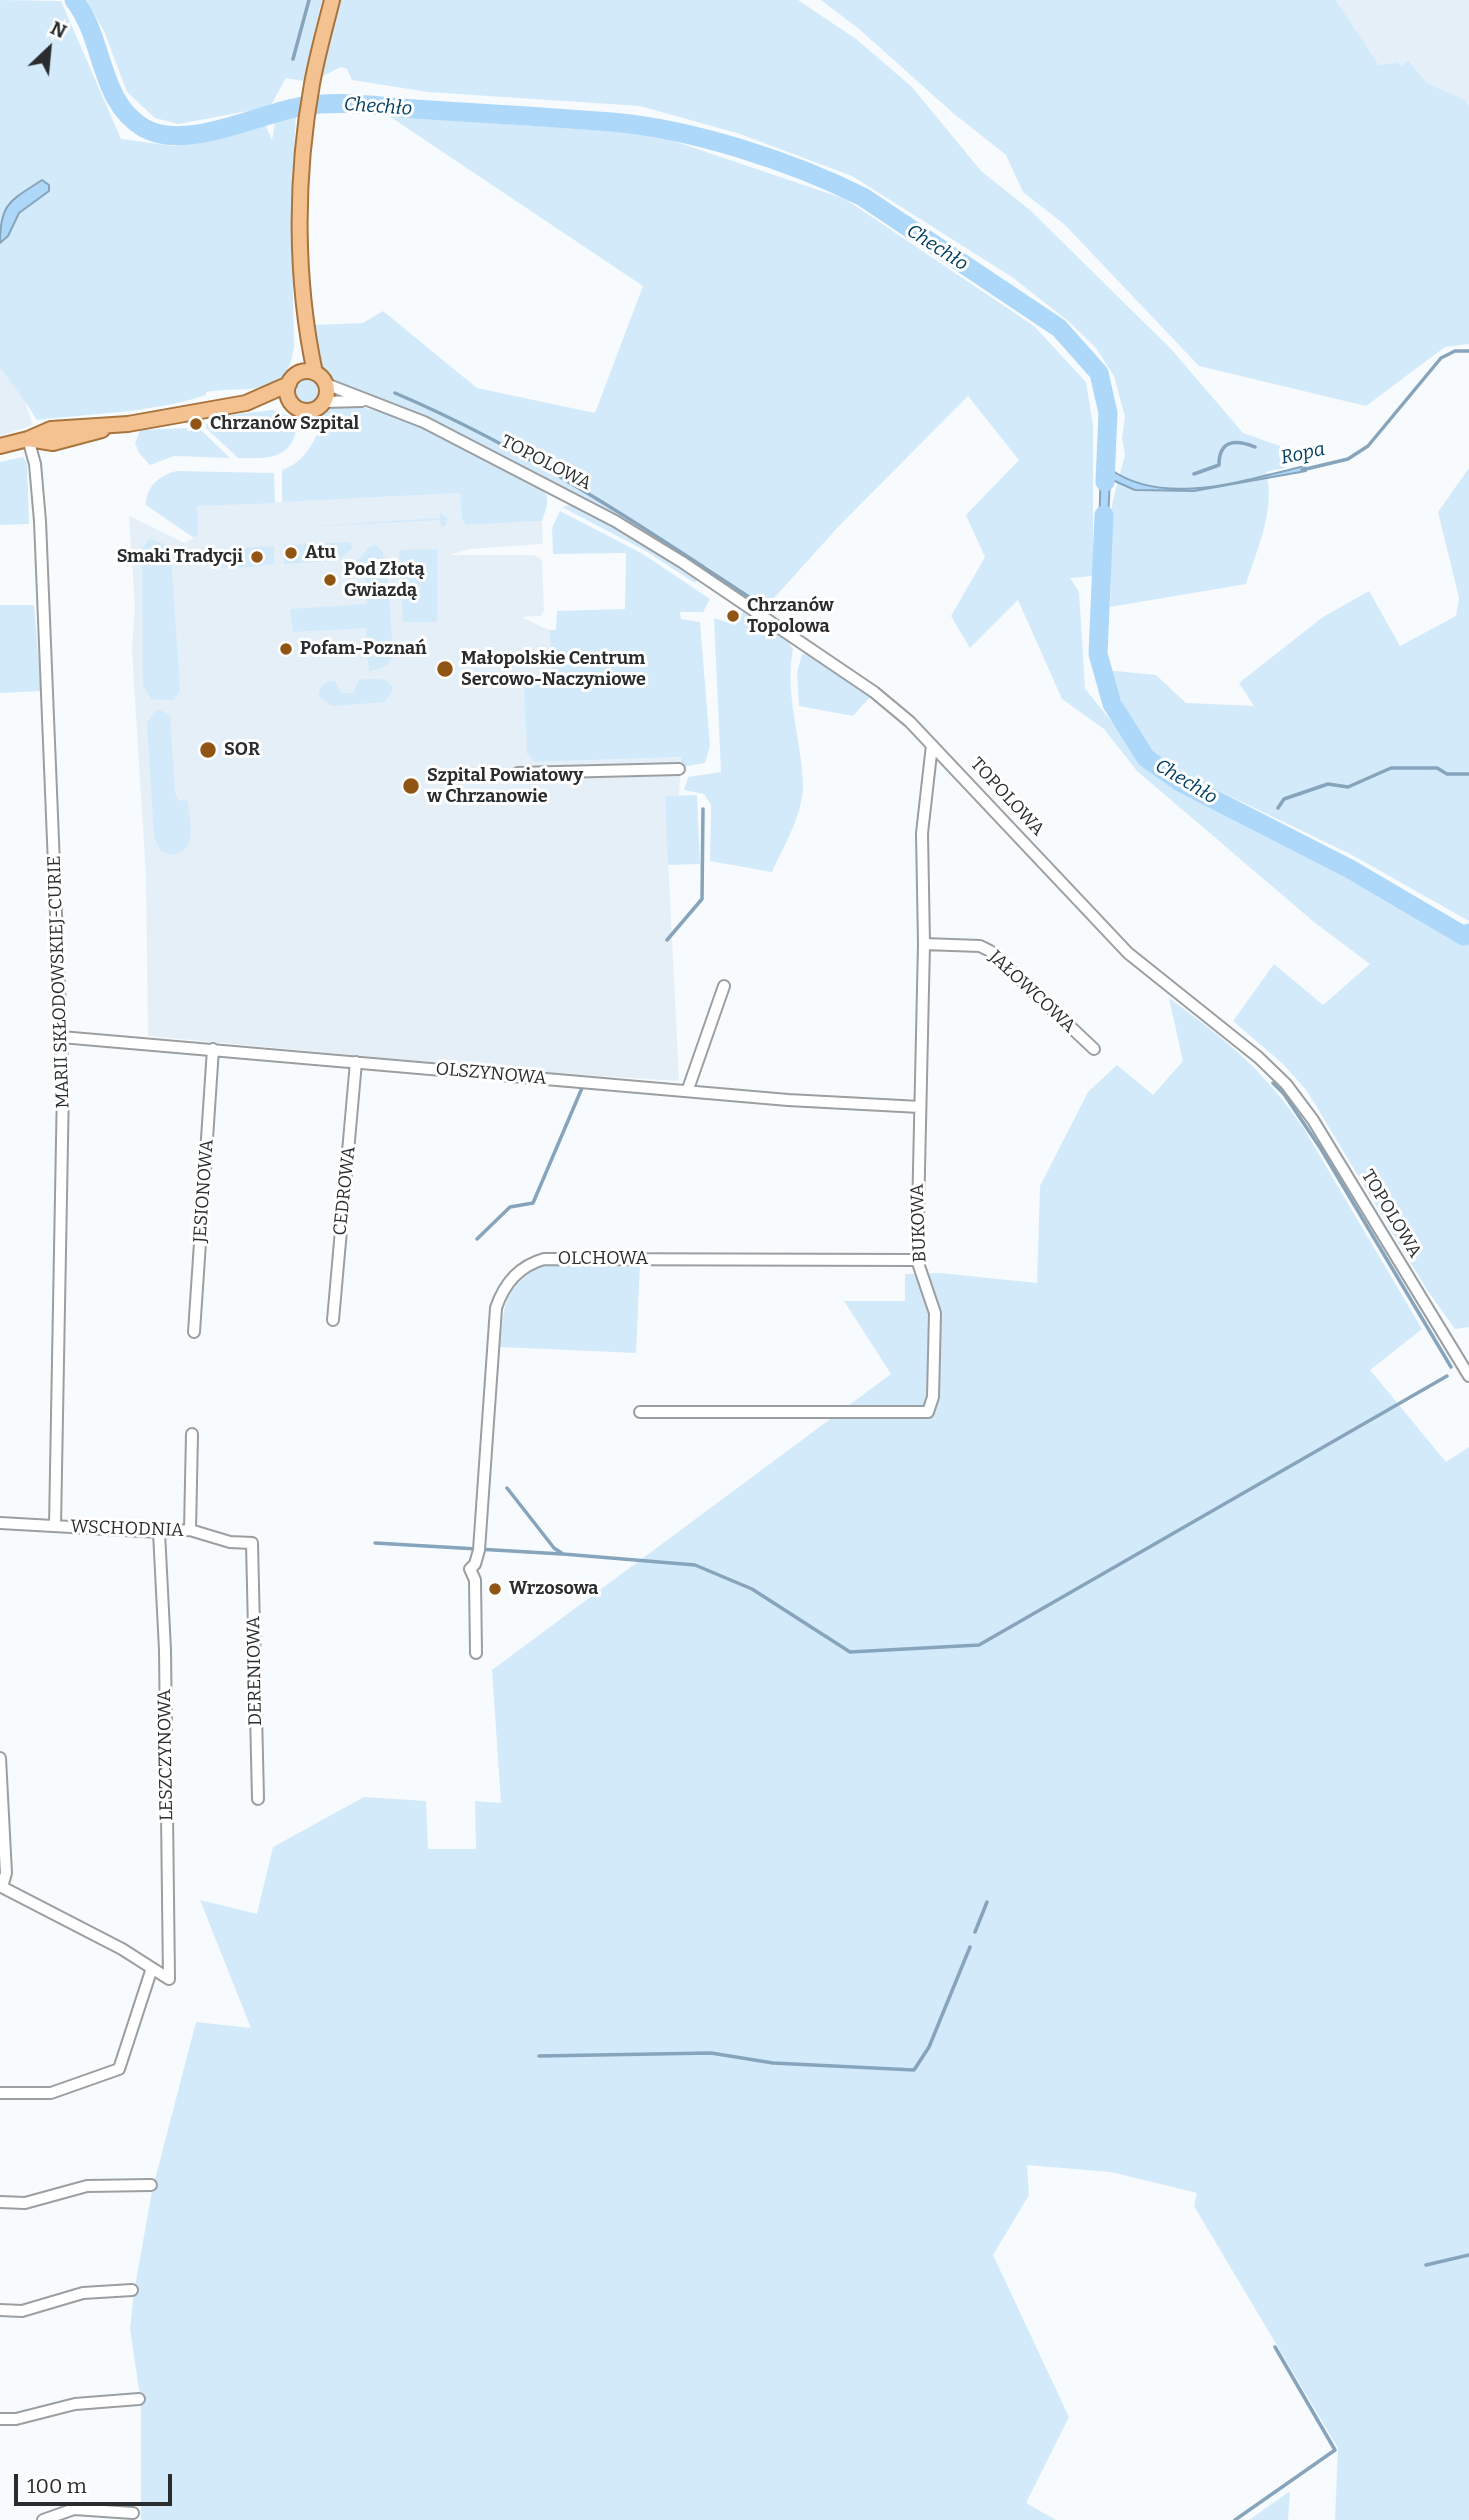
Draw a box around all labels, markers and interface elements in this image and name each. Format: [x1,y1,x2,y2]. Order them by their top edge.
north arrow [14,14,84,84]
text: N [47,16,70,43]
water label: Chechło [343,93,413,121]
water label: Chechło [902,220,972,276]
place label: Chrzanów Szpital [210,413,359,435]
marker: Chrzanów Szpital [188,416,204,432]
street label: TOPOLOWA [497,431,595,495]
water label: Ropa [1279,438,1327,470]
place label: Atu [305,542,336,564]
marker: Atu [283,545,299,561]
place label: Smaki Tradycji [117,546,243,568]
marker: Smaki Tradycji [249,549,265,565]
place label: Pod Złotą Gwiazdą [344,559,425,602]
marker: Pod Złotą Gwiazdą [322,572,338,588]
place label: Chrzanów Topolowa [747,595,834,638]
marker: Chrzanów Topolowa [725,608,741,624]
place label: Pofam-Poznań [300,638,427,660]
marker: Pofam-Poznań [278,641,294,657]
place label: Małopolskie Centrum Sercowo-Naczyniowe [461,648,646,690]
marker: Małopolskie Centrum Sercowo-Naczyniowe [435,659,455,679]
place label: SOR [224,739,260,761]
marker: SOR [198,740,218,760]
street label: TOPOLOWA [965,754,1049,840]
water label: Chechło [1151,755,1221,809]
place label: Szpital Powiatowy w Chrzanowie [427,765,583,808]
marker: Szpital Powiatowy w Chrzanowie [401,776,421,796]
street label: MARII SKŁODOWSKIEJ-CURIE [44,855,74,1109]
street label: JAŁOWCOWA [984,947,1080,1037]
street label: OLSZYNOWA [435,1058,547,1090]
street label: JESIONOWA [190,1139,218,1243]
street label: CEDROWA [330,1145,360,1237]
street label: TOPOLOWA [1356,1166,1426,1262]
street label: BUKOWA [907,1183,931,1263]
street label: OLCHOWA [558,1248,648,1270]
street label: WSCHODNIA [70,1516,184,1542]
place label: Wrzosowa [509,1578,598,1600]
marker: Wrzosowa [487,1581,503,1597]
street label: DERENIOWA [243,1616,267,1726]
street label: LESZCZYNOWA [154,1689,178,1821]
scale bar [18,2460,175,2504]
text: 100 m [27,2473,87,2499]

